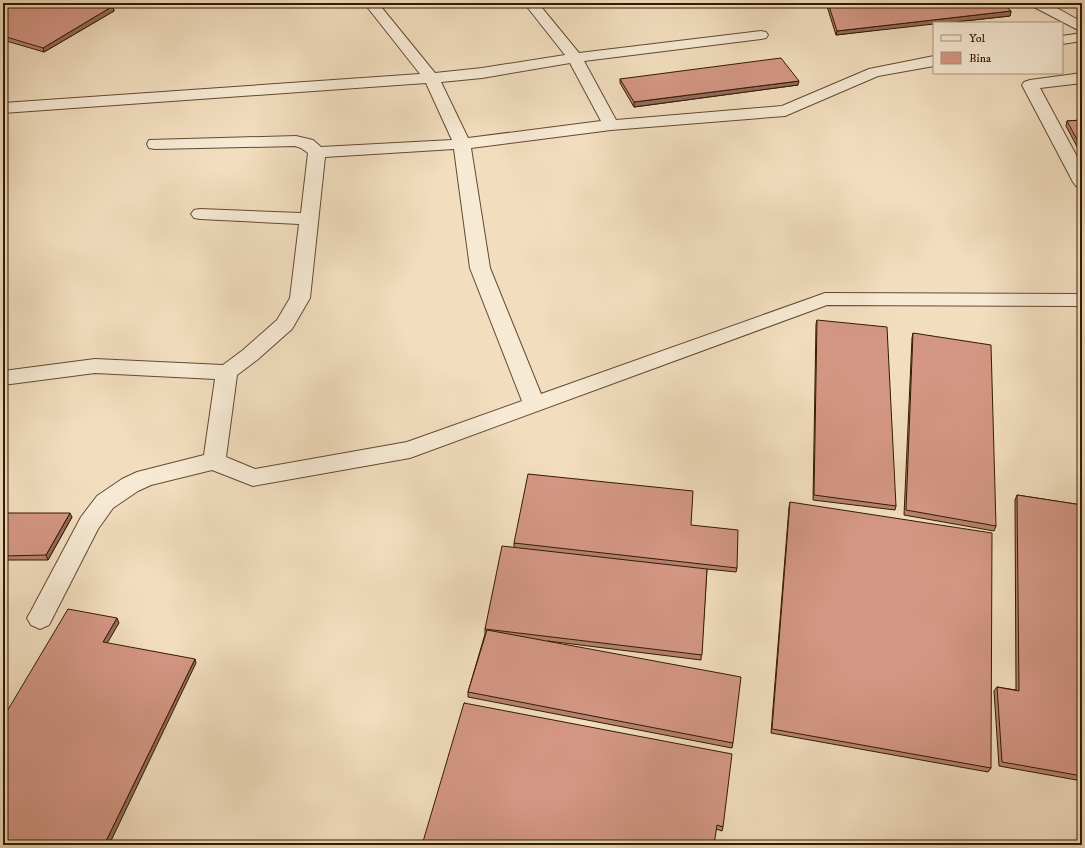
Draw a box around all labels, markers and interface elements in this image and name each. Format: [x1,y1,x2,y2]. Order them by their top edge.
legend [933,22,1063,74]
text: Yol [969,31,986,46]
text: Bina [969,51,992,66]

